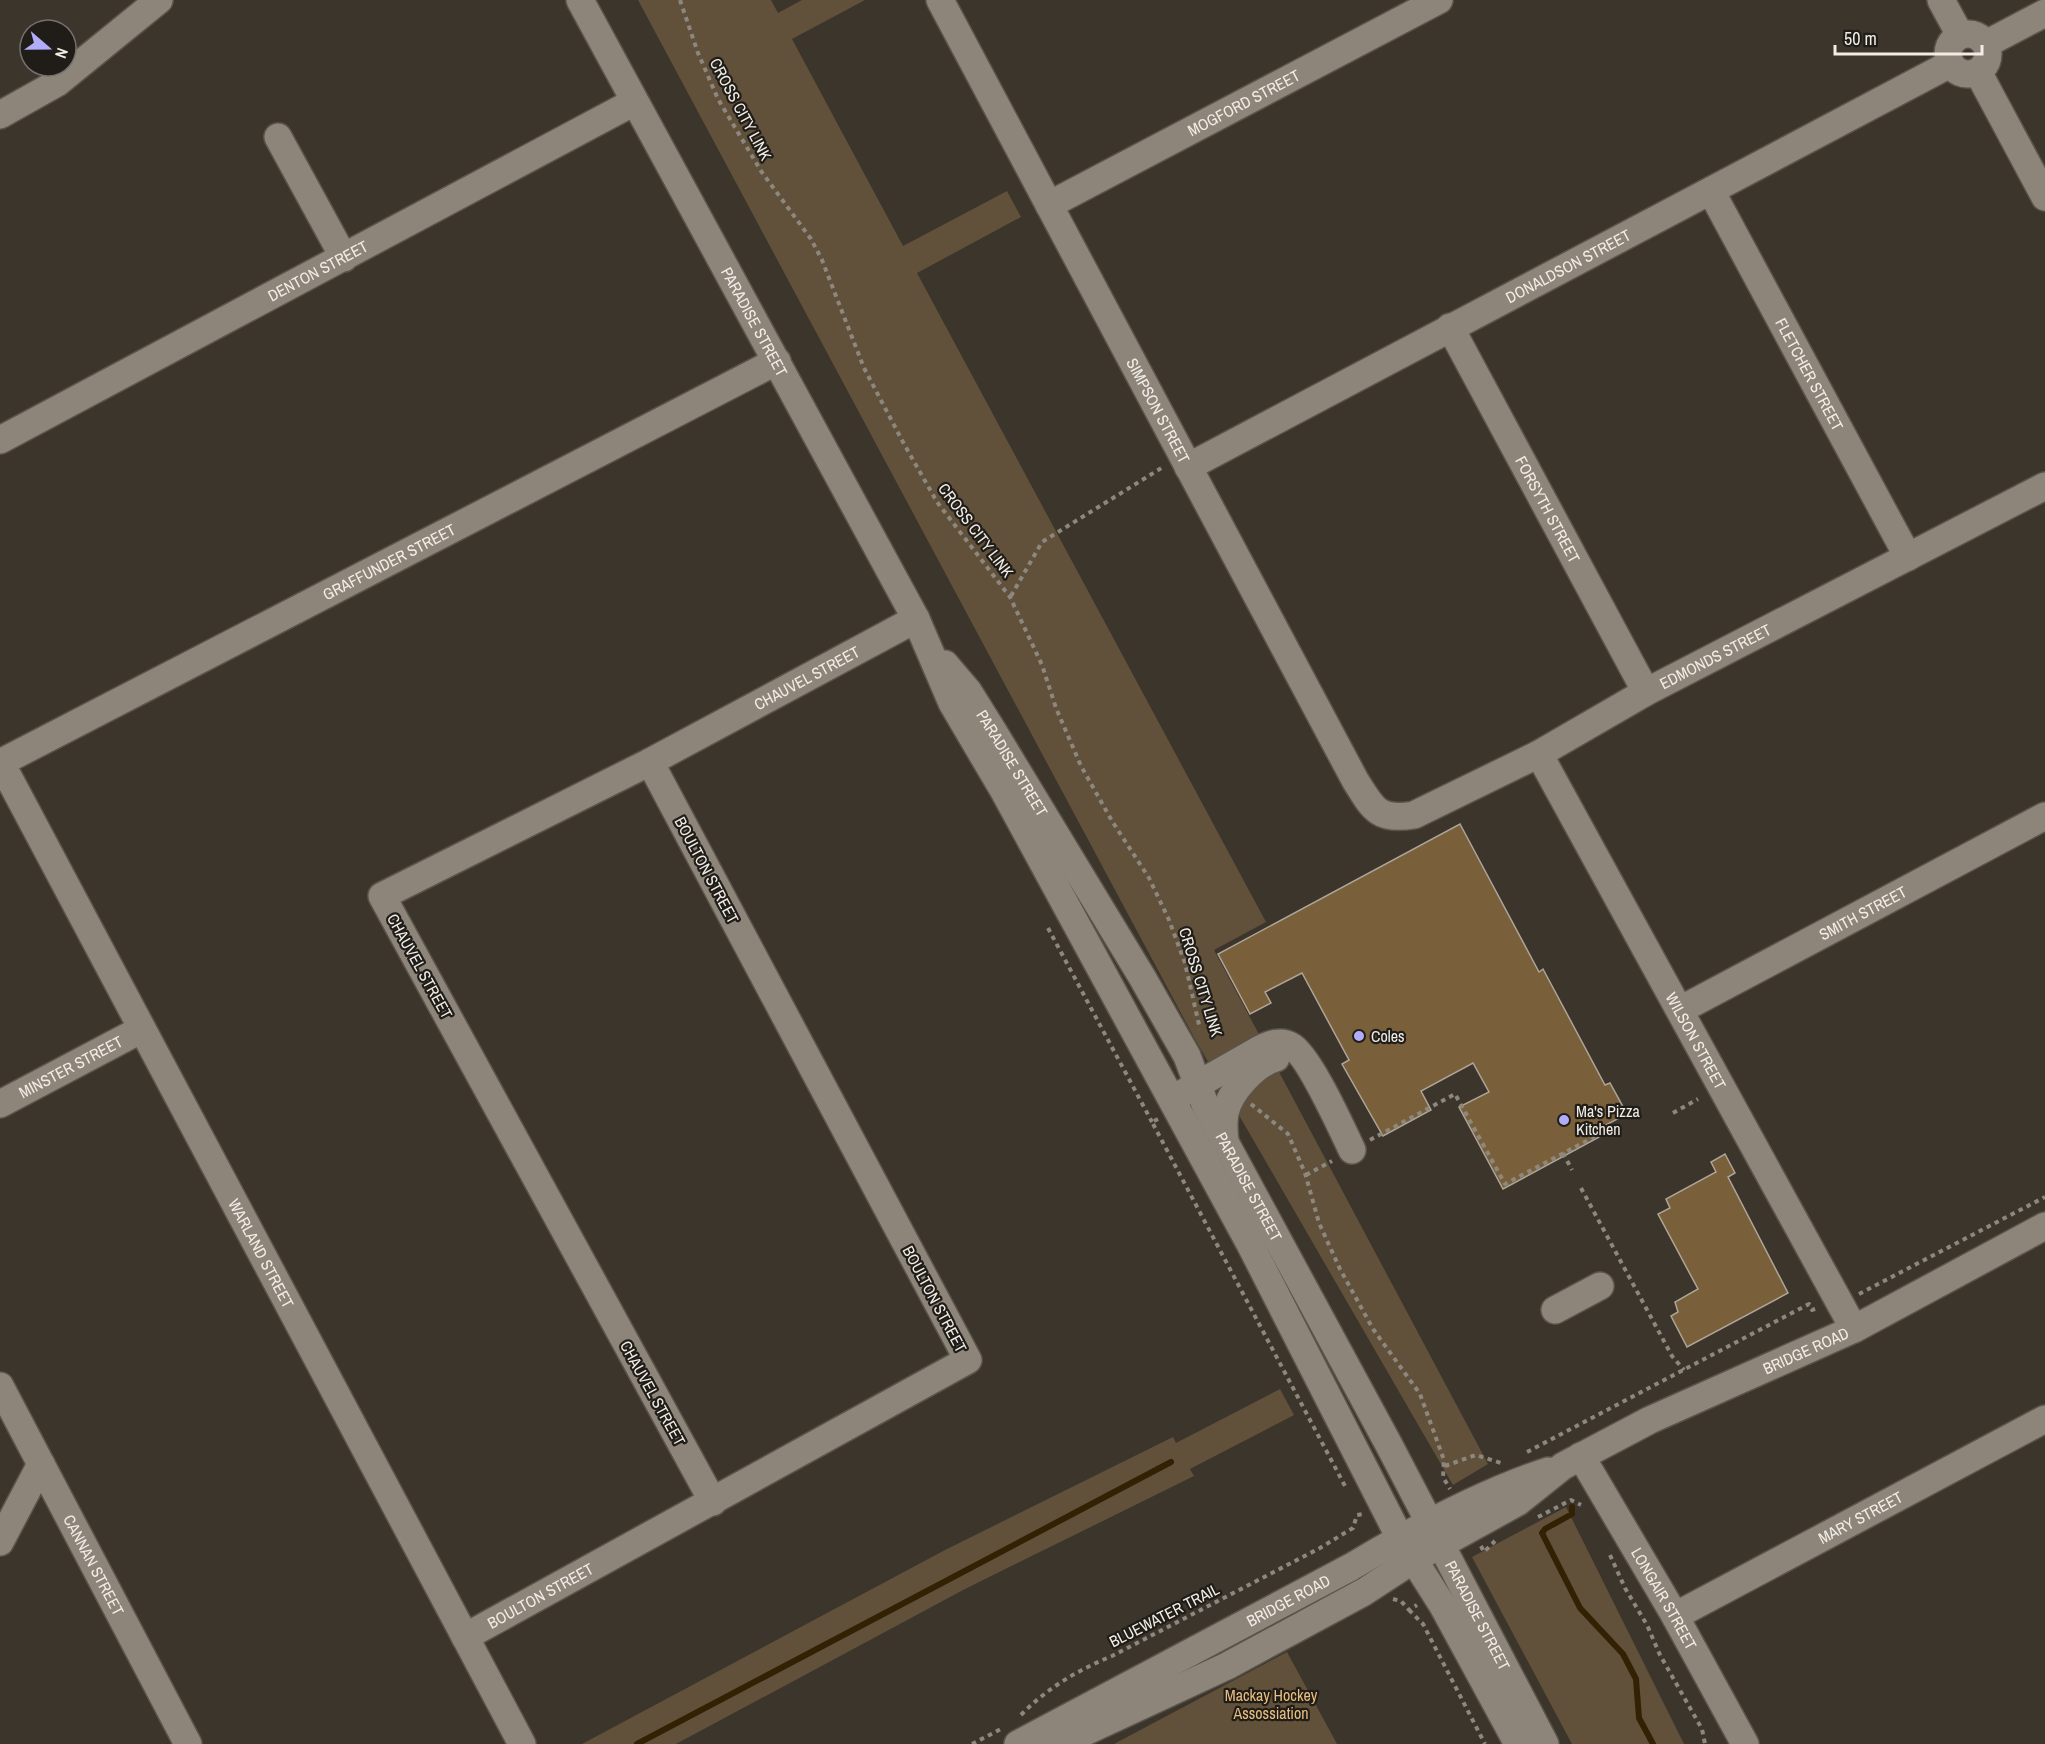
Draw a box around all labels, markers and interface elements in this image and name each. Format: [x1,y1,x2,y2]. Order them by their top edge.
north arrow [18,18,78,78]
scale bar [1835,18,1982,56]
text: 50 m [1844,26,1877,51]
text: N [50,45,74,61]
street label: CROSS CITY LINK [705,54,777,164]
street label: MOGFORD STREET [1184,64,1304,141]
street label: DONALDSON STREET [1502,224,1635,308]
street label: DENTON STREET [264,235,372,306]
street label: PARADISE STREET [716,263,793,380]
street label: FLETCHER STREET [1770,314,1849,434]
street label: SIMPSON STREET [1121,354,1195,467]
street label: FORSYTH STREET [1510,452,1586,567]
street label: CROSS CITY LINK [933,478,1019,582]
street label: GRAFFUNDER STREET [319,518,459,605]
street label: EDMONDS STREET [1656,618,1775,694]
street label: CHAUVEL STREET [750,640,863,715]
street label: PARADISE STREET [971,706,1053,820]
street label: BOULTON STREET [670,813,744,927]
street label: SMITH STREET [1815,881,1910,945]
street label: CHAUVEL STREET [382,910,458,1022]
street label: CROSS CITY LINK [1174,925,1228,1039]
street label: WILSON STREET [1661,988,1732,1093]
place label: Coles [1371,1025,1405,1047]
marker: Coles [1352,1029,1366,1043]
street label: MINSTER STREET [15,1030,127,1103]
place label: Ma's Pizza Kitchen [1576,1100,1640,1140]
marker: Ma's Pizza Kitchen [1557,1113,1571,1127]
street label: PARADISE STREET [1211,1128,1288,1245]
street label: WARLAND STREET [223,1195,299,1312]
street label: BOULTON STREET [898,1242,972,1356]
street label: BRIDGE ROAD [1759,1322,1852,1379]
street label: CHAUVEL STREET [615,1337,691,1449]
street label: MARY STREET [1814,1486,1907,1549]
street label: CANNAN STREET [58,1511,129,1619]
street label: LONGAIR STREET [1626,1543,1702,1654]
street label: BOULTON STREET [483,1557,597,1634]
street label: PARADISE STREET [1440,1557,1516,1674]
street label: BRIDGE ROAD [1242,1569,1334,1632]
street label: BLUEWATER TRAIL [1105,1577,1223,1652]
park label: Mackay Hockey Assossiation [1225,1684,1318,1724]

